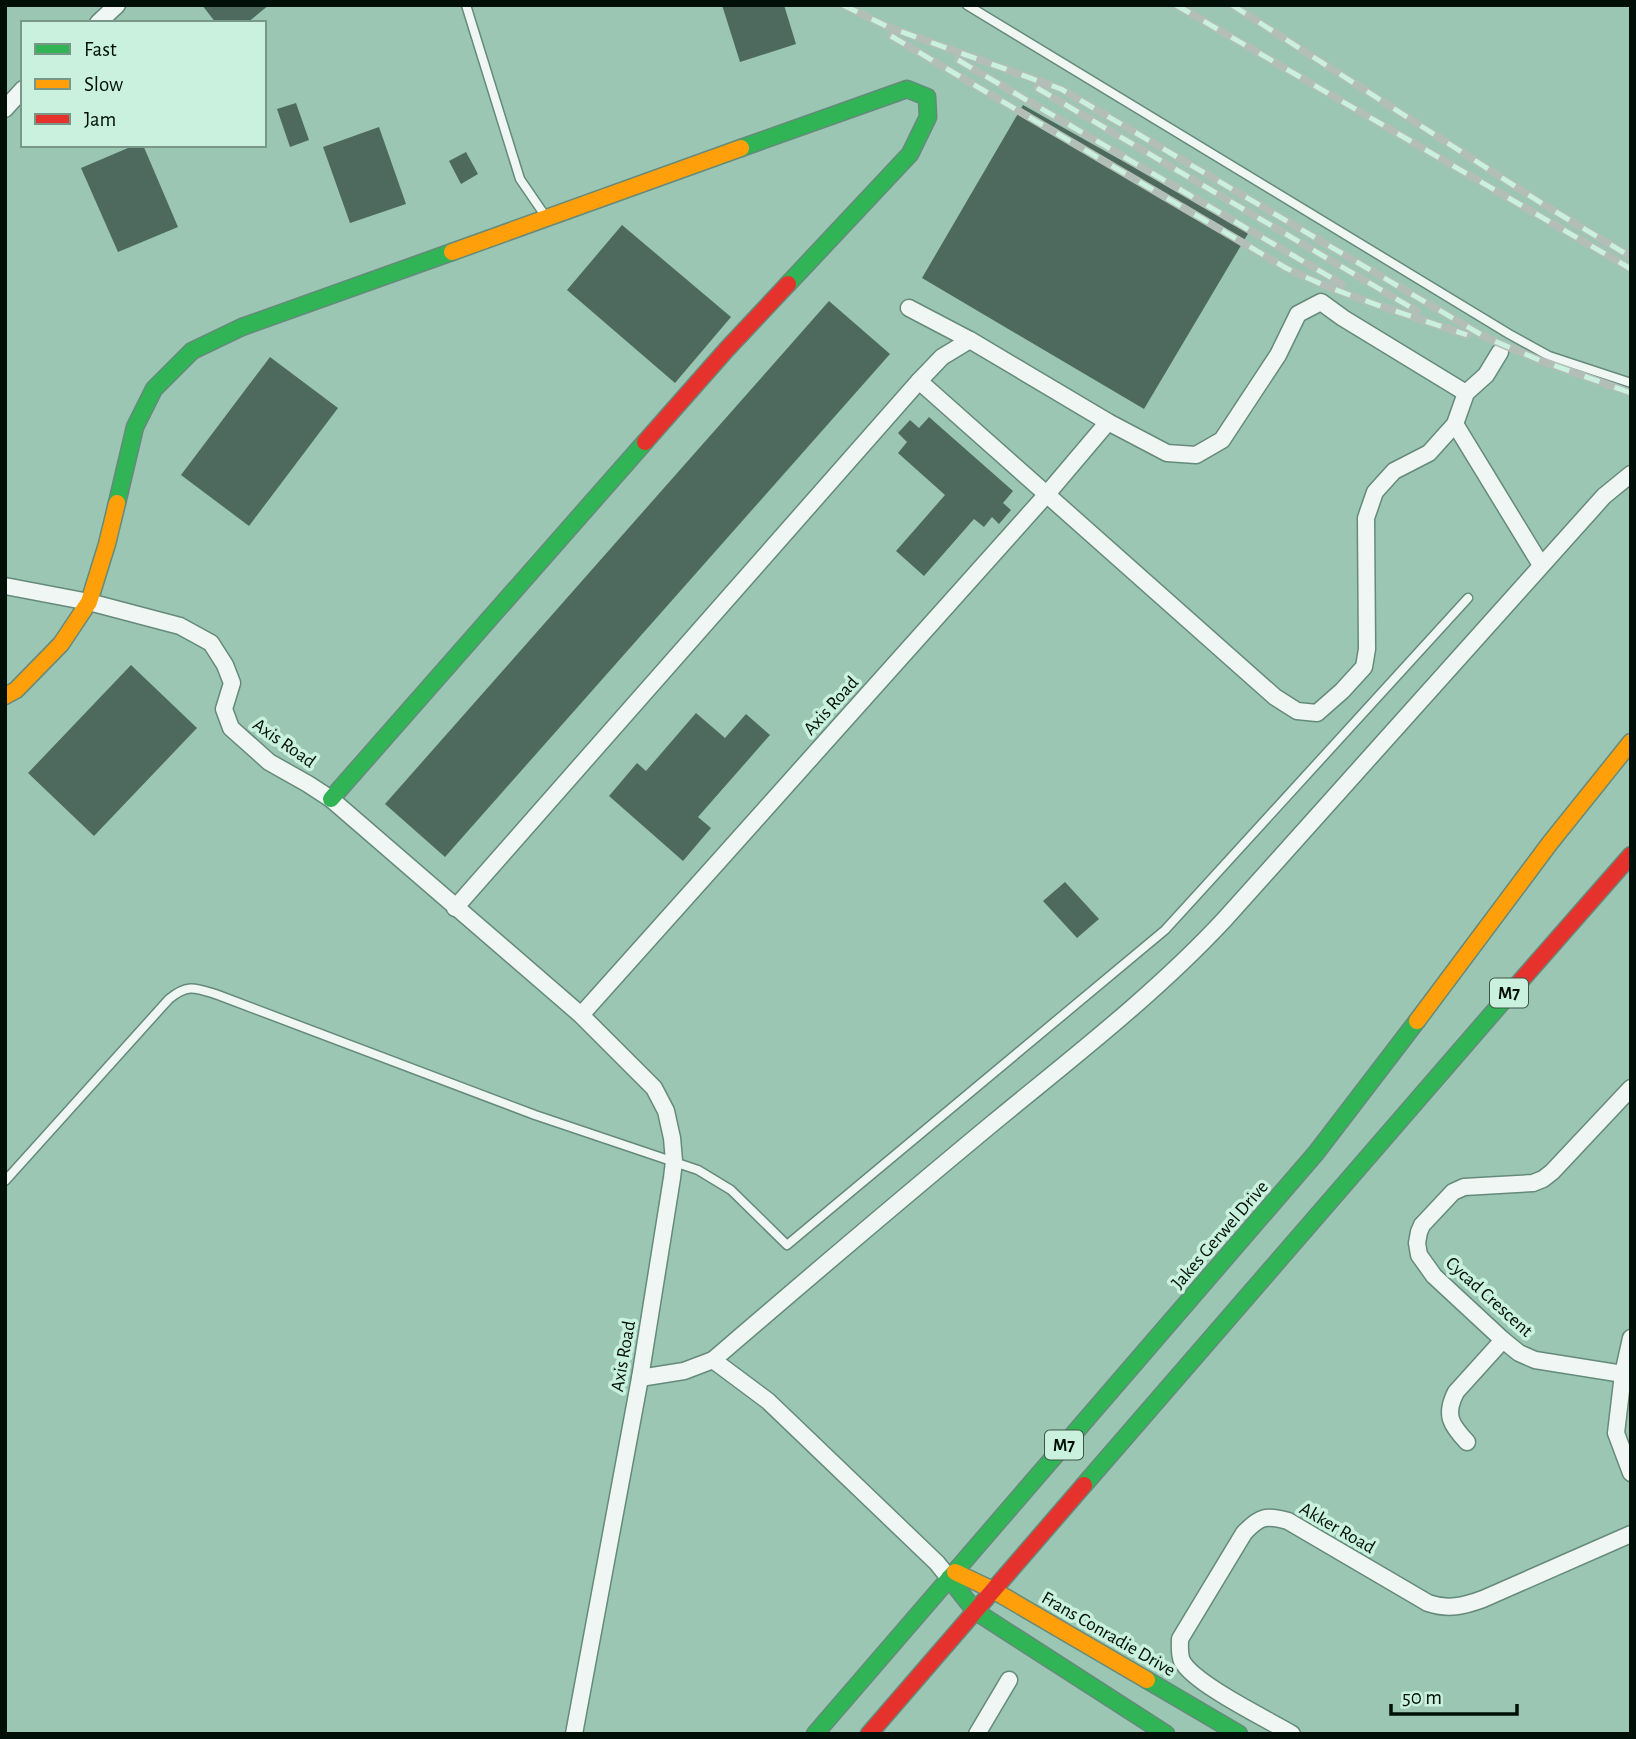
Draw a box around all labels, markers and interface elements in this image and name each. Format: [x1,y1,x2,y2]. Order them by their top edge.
legend [21,21,266,147]
text: Fast [84,39,117,60]
text: Slow [84,74,123,95]
text: Jam [84,109,116,130]
street label: Axis Road [800,673,862,739]
street label: Axis Road [249,715,319,772]
road number: M7 [1490,978,1528,1008]
street label: Jakes Gerwel Drive [1168,1177,1272,1293]
street label: Cycad Crescent [1442,1253,1536,1341]
street label: Axis Road [608,1319,639,1393]
road number: M7 [1045,1430,1083,1460]
street label: Akker Road [1296,1499,1378,1558]
street label: Frans Conradie Drive [1038,1588,1178,1680]
scale bar [1391,1672,1517,1716]
text: 50 m [1402,1687,1442,1708]

